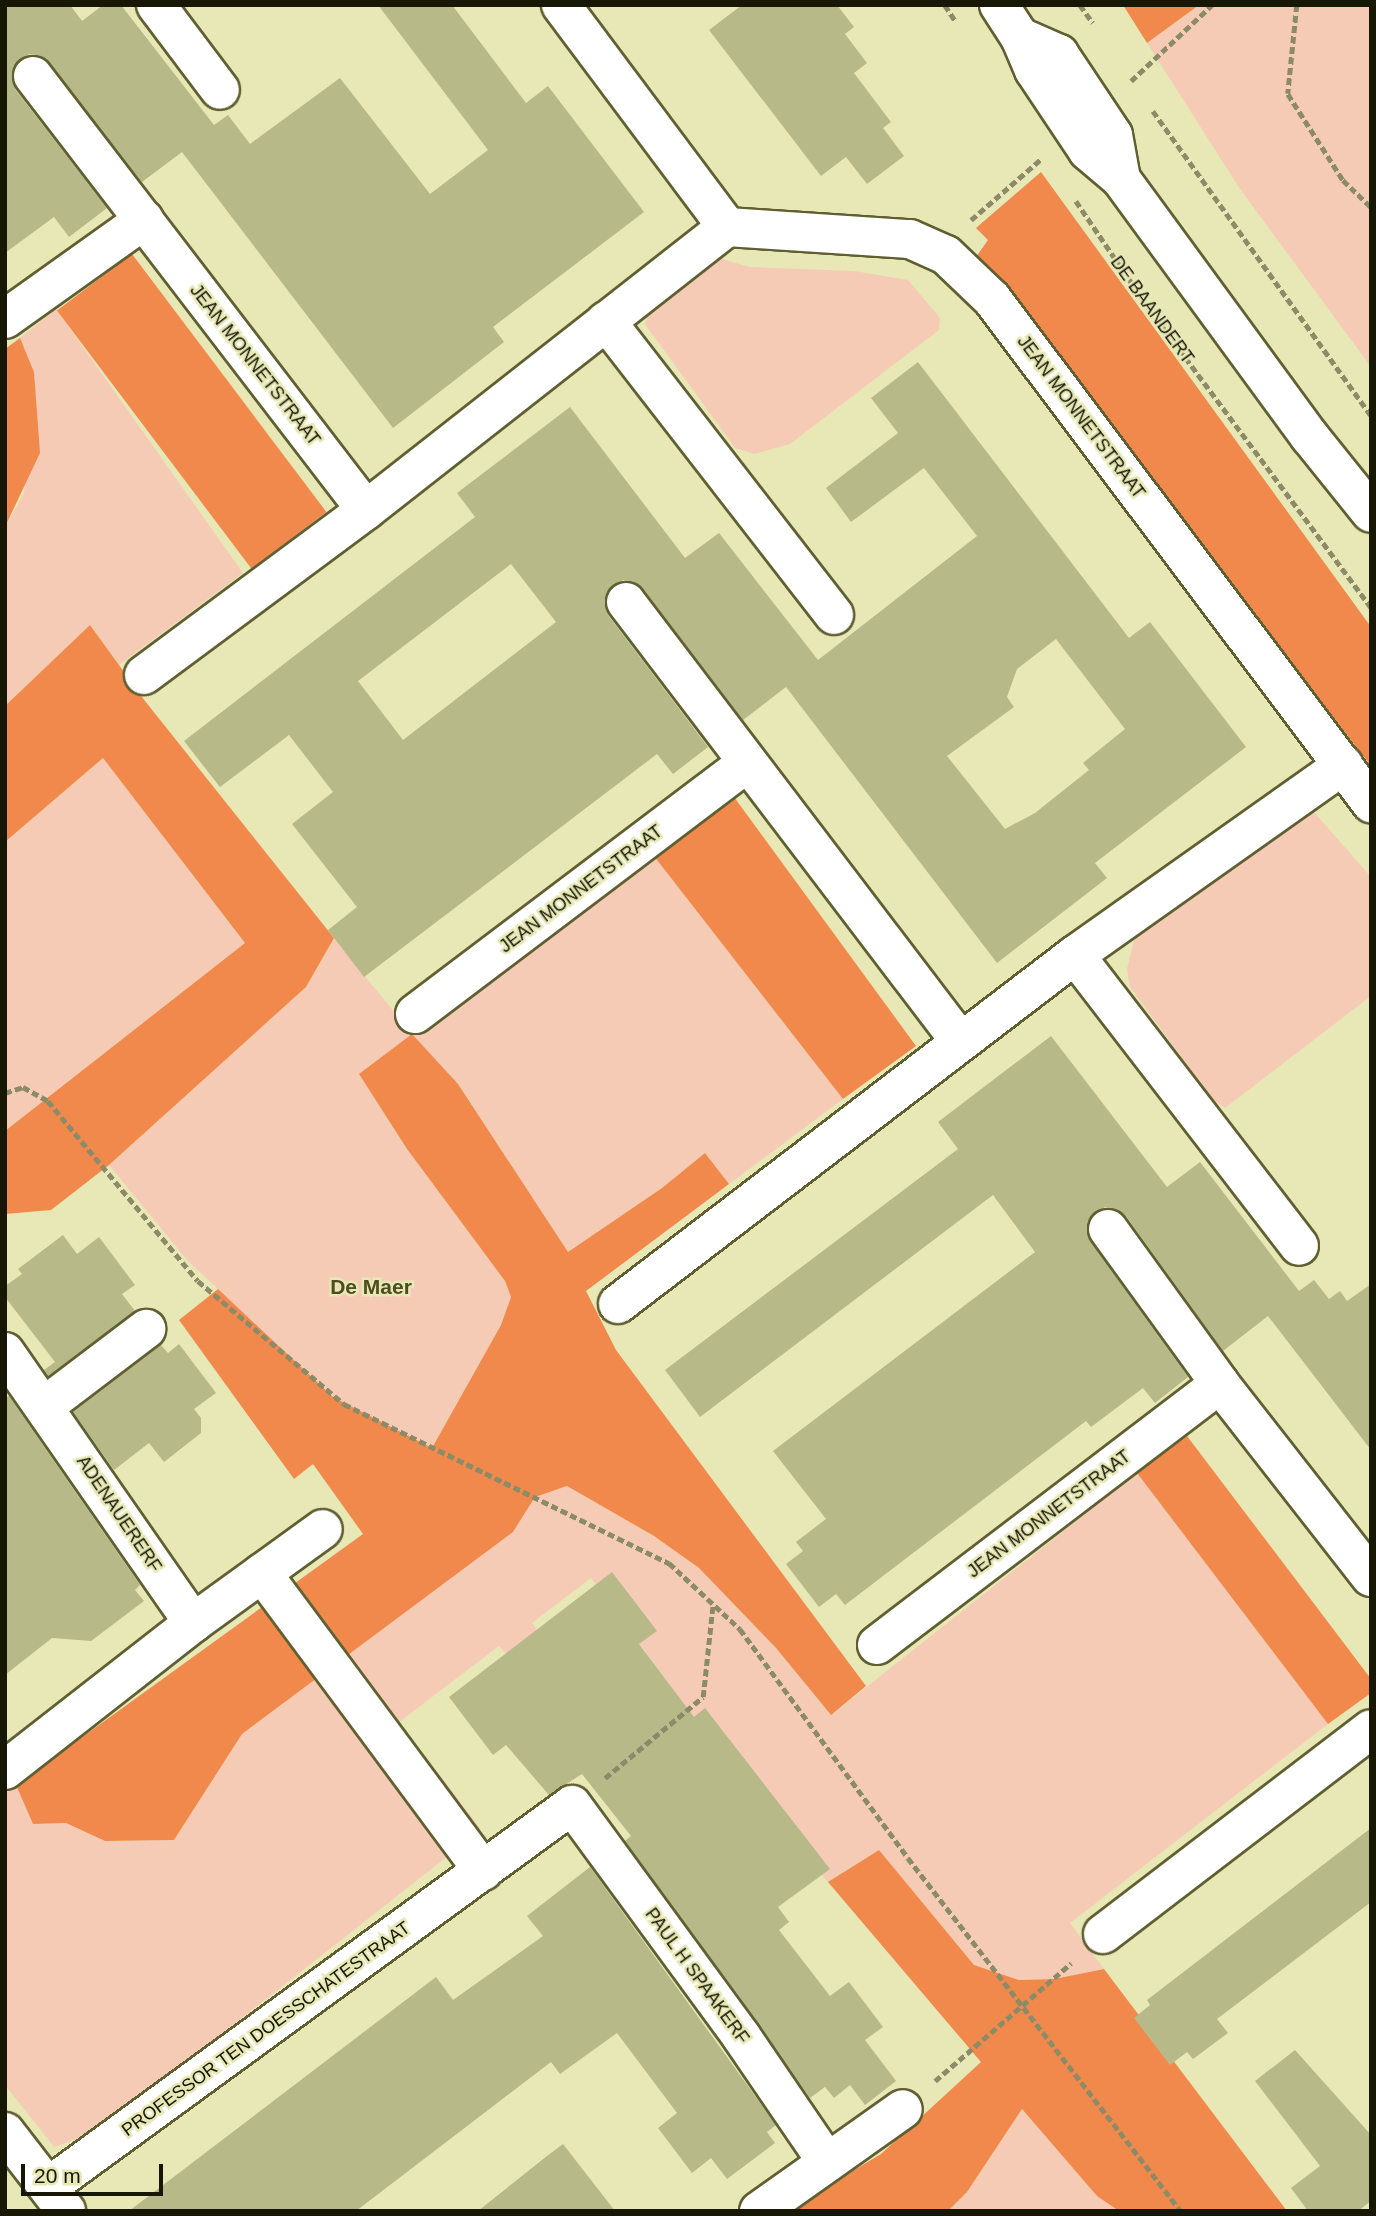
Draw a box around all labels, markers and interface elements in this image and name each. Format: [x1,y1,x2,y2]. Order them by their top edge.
street label: DE BAANDERT [1106,252,1198,368]
street label: JEAN MONNETSTRAAT [185,280,325,450]
street label: JEAN MONNETSTRAAT [1013,331,1149,503]
street label: JEAN MONNETSTRAAT [495,821,667,957]
district label: De Maer [330,1274,412,1300]
street label: JEAN MONNETSTRAAT [963,1446,1135,1582]
street label: ADENAUERERF [72,1452,166,1576]
street label: PAUL H SPAAKERF [640,1904,754,2048]
street label: PROFESSOR TEN DOESSCHATESTRAAT [118,1917,414,2141]
scale bar [24,2150,166,2194]
text: 20 m [34,2164,81,2187]

